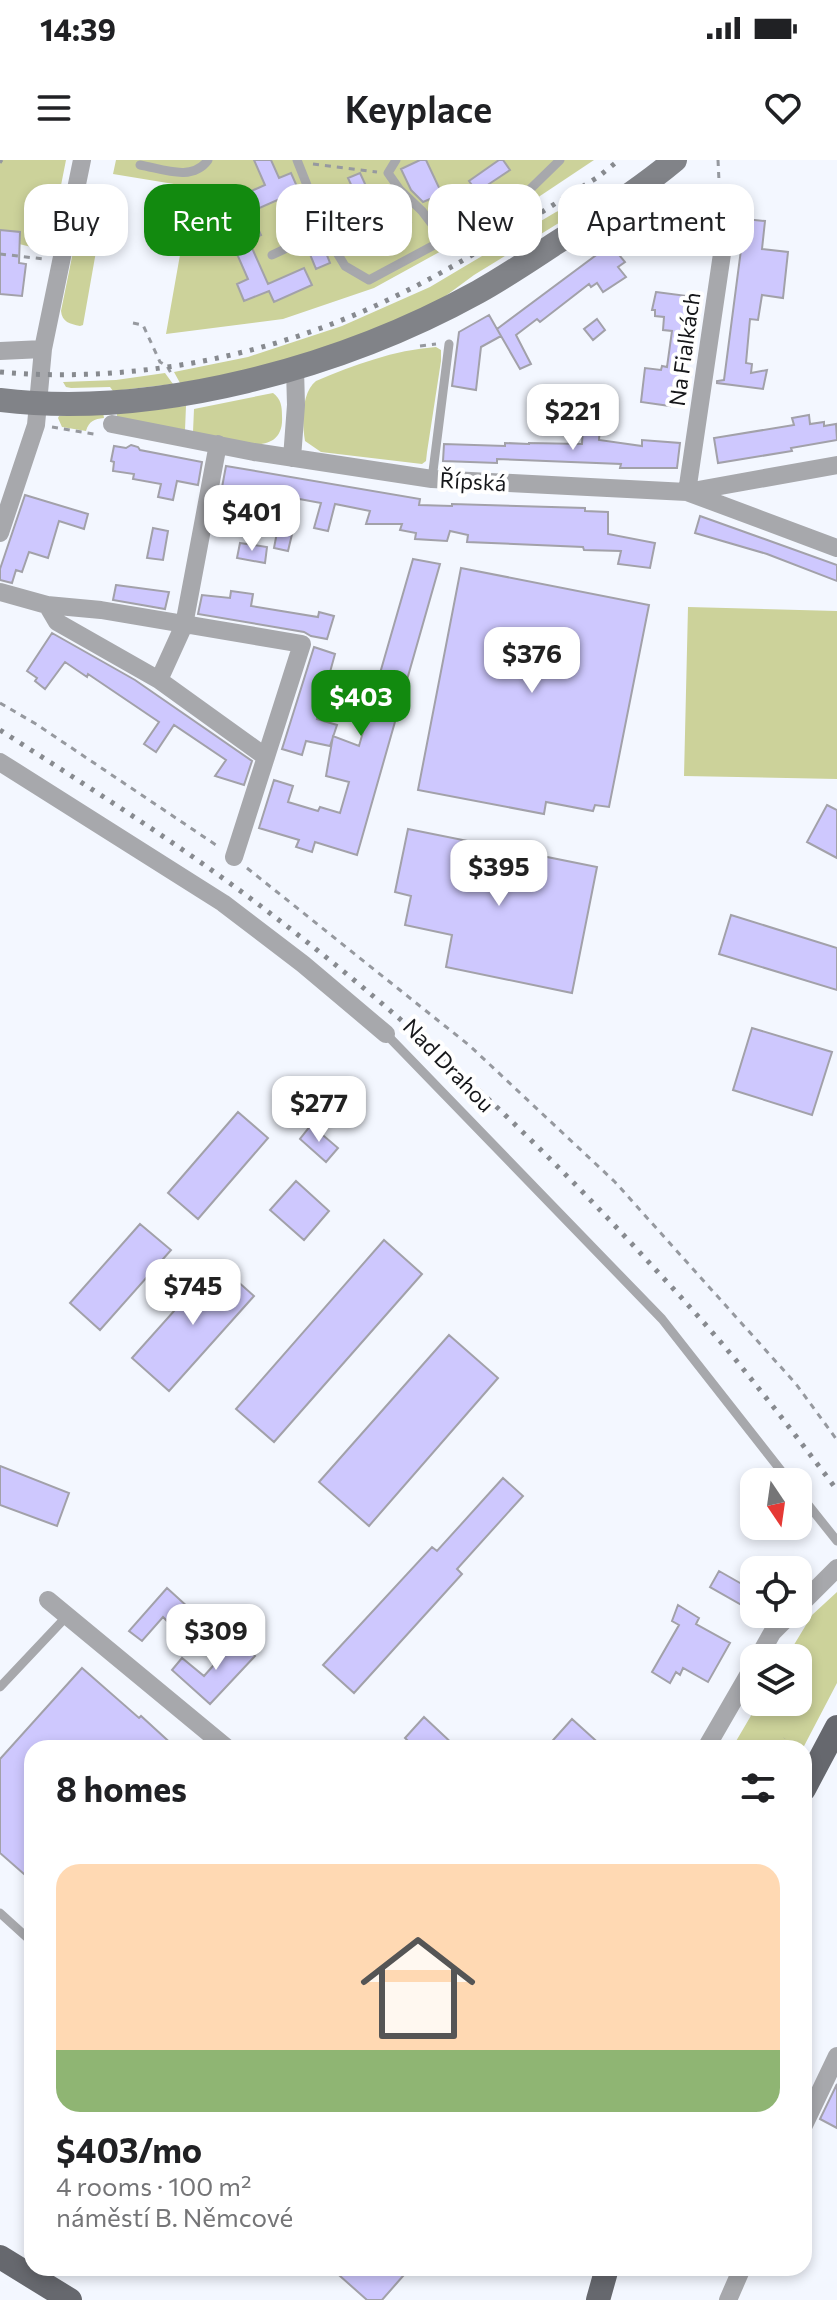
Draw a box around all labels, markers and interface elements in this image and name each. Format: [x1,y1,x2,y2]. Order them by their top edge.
text: 14:39 [40,10,116,47]
icon: menu [32,86,76,130]
text: Keyplace [345,86,492,130]
icon: heart [761,86,805,130]
chip: Buy [24,184,128,256]
chip: Rent [144,184,260,256]
chip: Filters [276,184,412,256]
chip: New [428,184,542,256]
chip: Apartment [558,184,754,256]
street label: Na Fialkách [663,290,705,408]
pin: $221 [526,384,620,452]
text: $221 [545,394,601,425]
street label: Řípská [439,466,507,496]
pin: $401 [205,485,299,553]
text: $401 [222,495,282,526]
pin: $376 [485,627,579,695]
text: $376 [502,637,562,668]
pin: $403 [314,670,408,738]
text: $403 [329,680,393,711]
pin: $395 [452,840,546,908]
text: $395 [468,850,530,881]
street label: Nad Drahou [398,1013,500,1117]
pin: $277 [272,1076,366,1144]
text: $277 [290,1086,348,1117]
pin: $745 [146,1259,240,1327]
text: $745 [164,1269,222,1300]
north arrow [740,1468,812,1540]
map controls [740,1468,812,1716]
button: locate [740,1556,812,1628]
pin: $309 [169,1604,263,1672]
text: $309 [184,1614,248,1645]
button: layers [740,1644,812,1716]
icon: filters [736,1766,780,1810]
text: 8 homes [56,1767,187,1809]
icon: home [346,1916,490,2060]
text: $403/mo [56,2128,202,2170]
text: 4 rooms · 100 m² [56,2170,251,2201]
text: náměstí B. Němcové [56,2201,293,2232]

